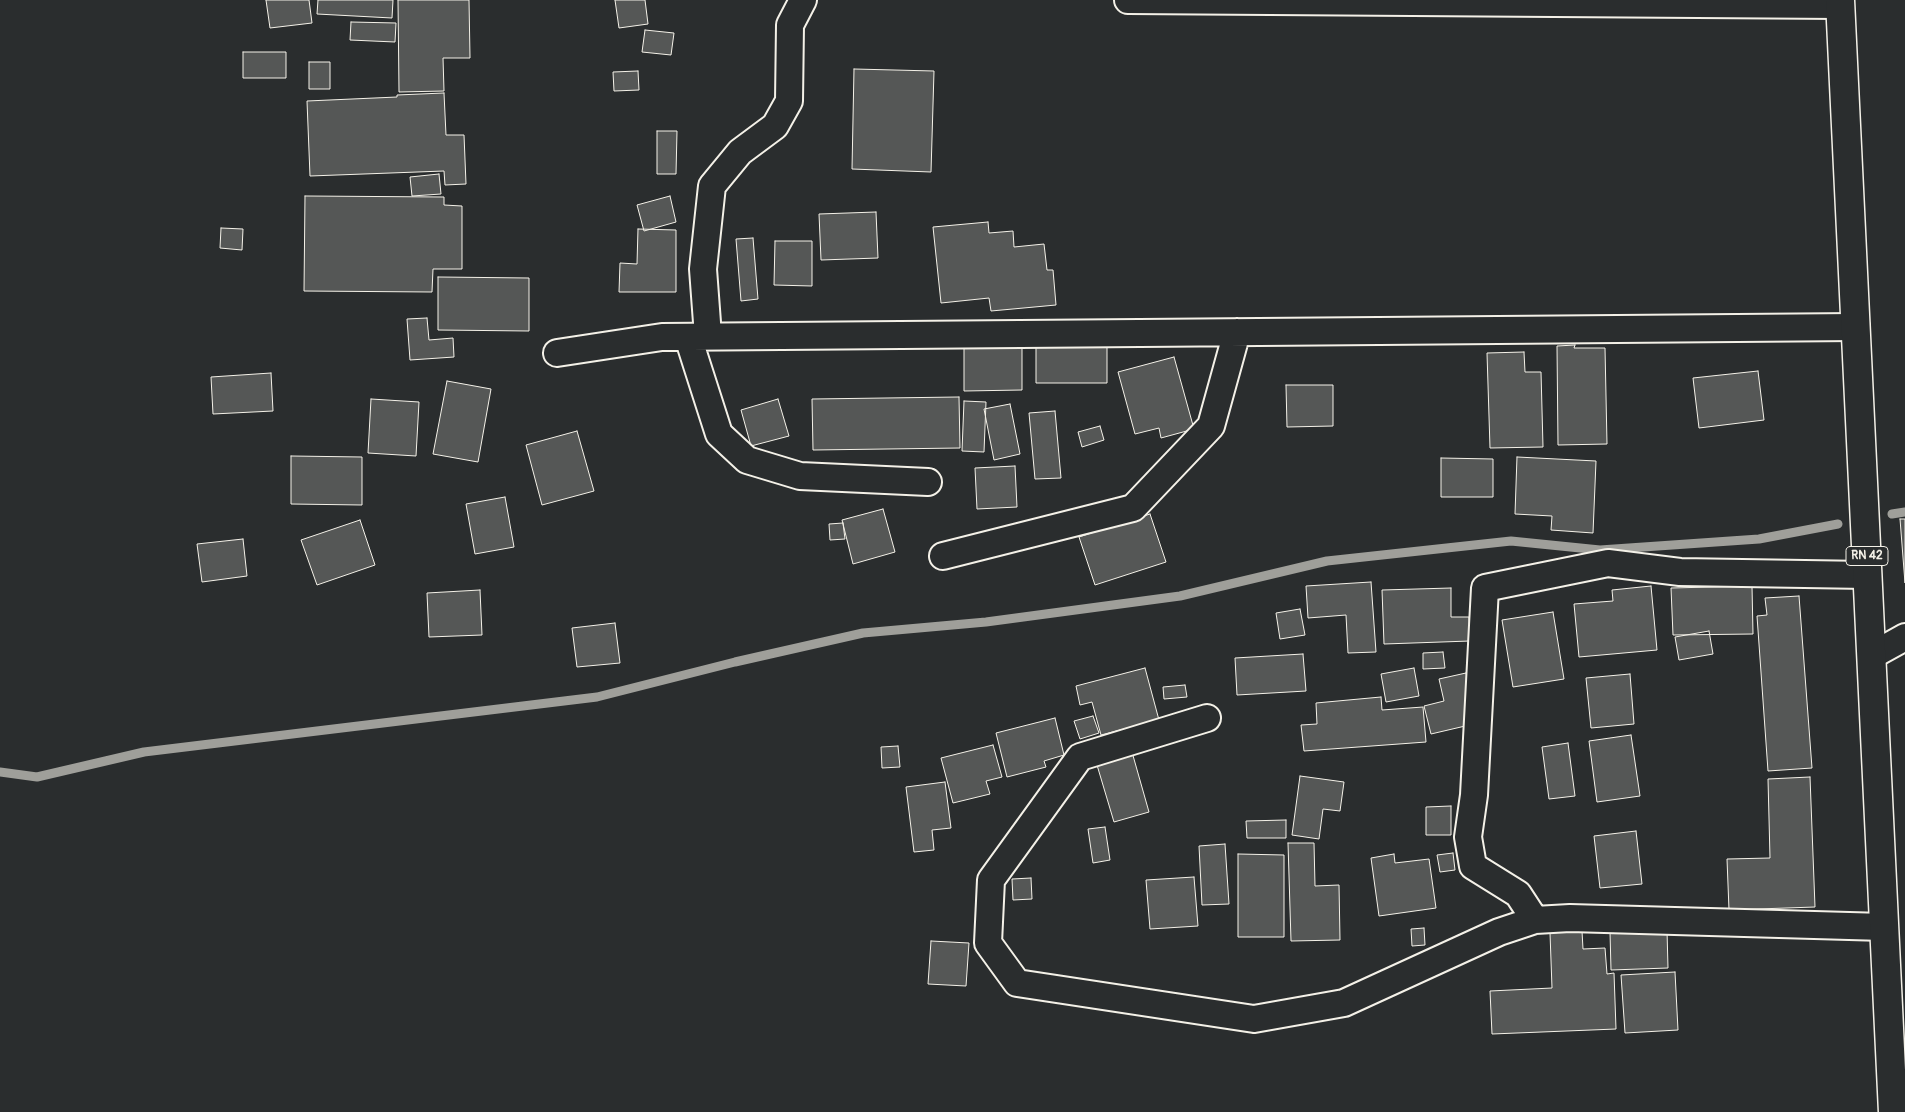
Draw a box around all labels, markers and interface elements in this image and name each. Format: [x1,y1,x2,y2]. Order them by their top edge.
road number: RN 42 [1846,546,1888,566]

